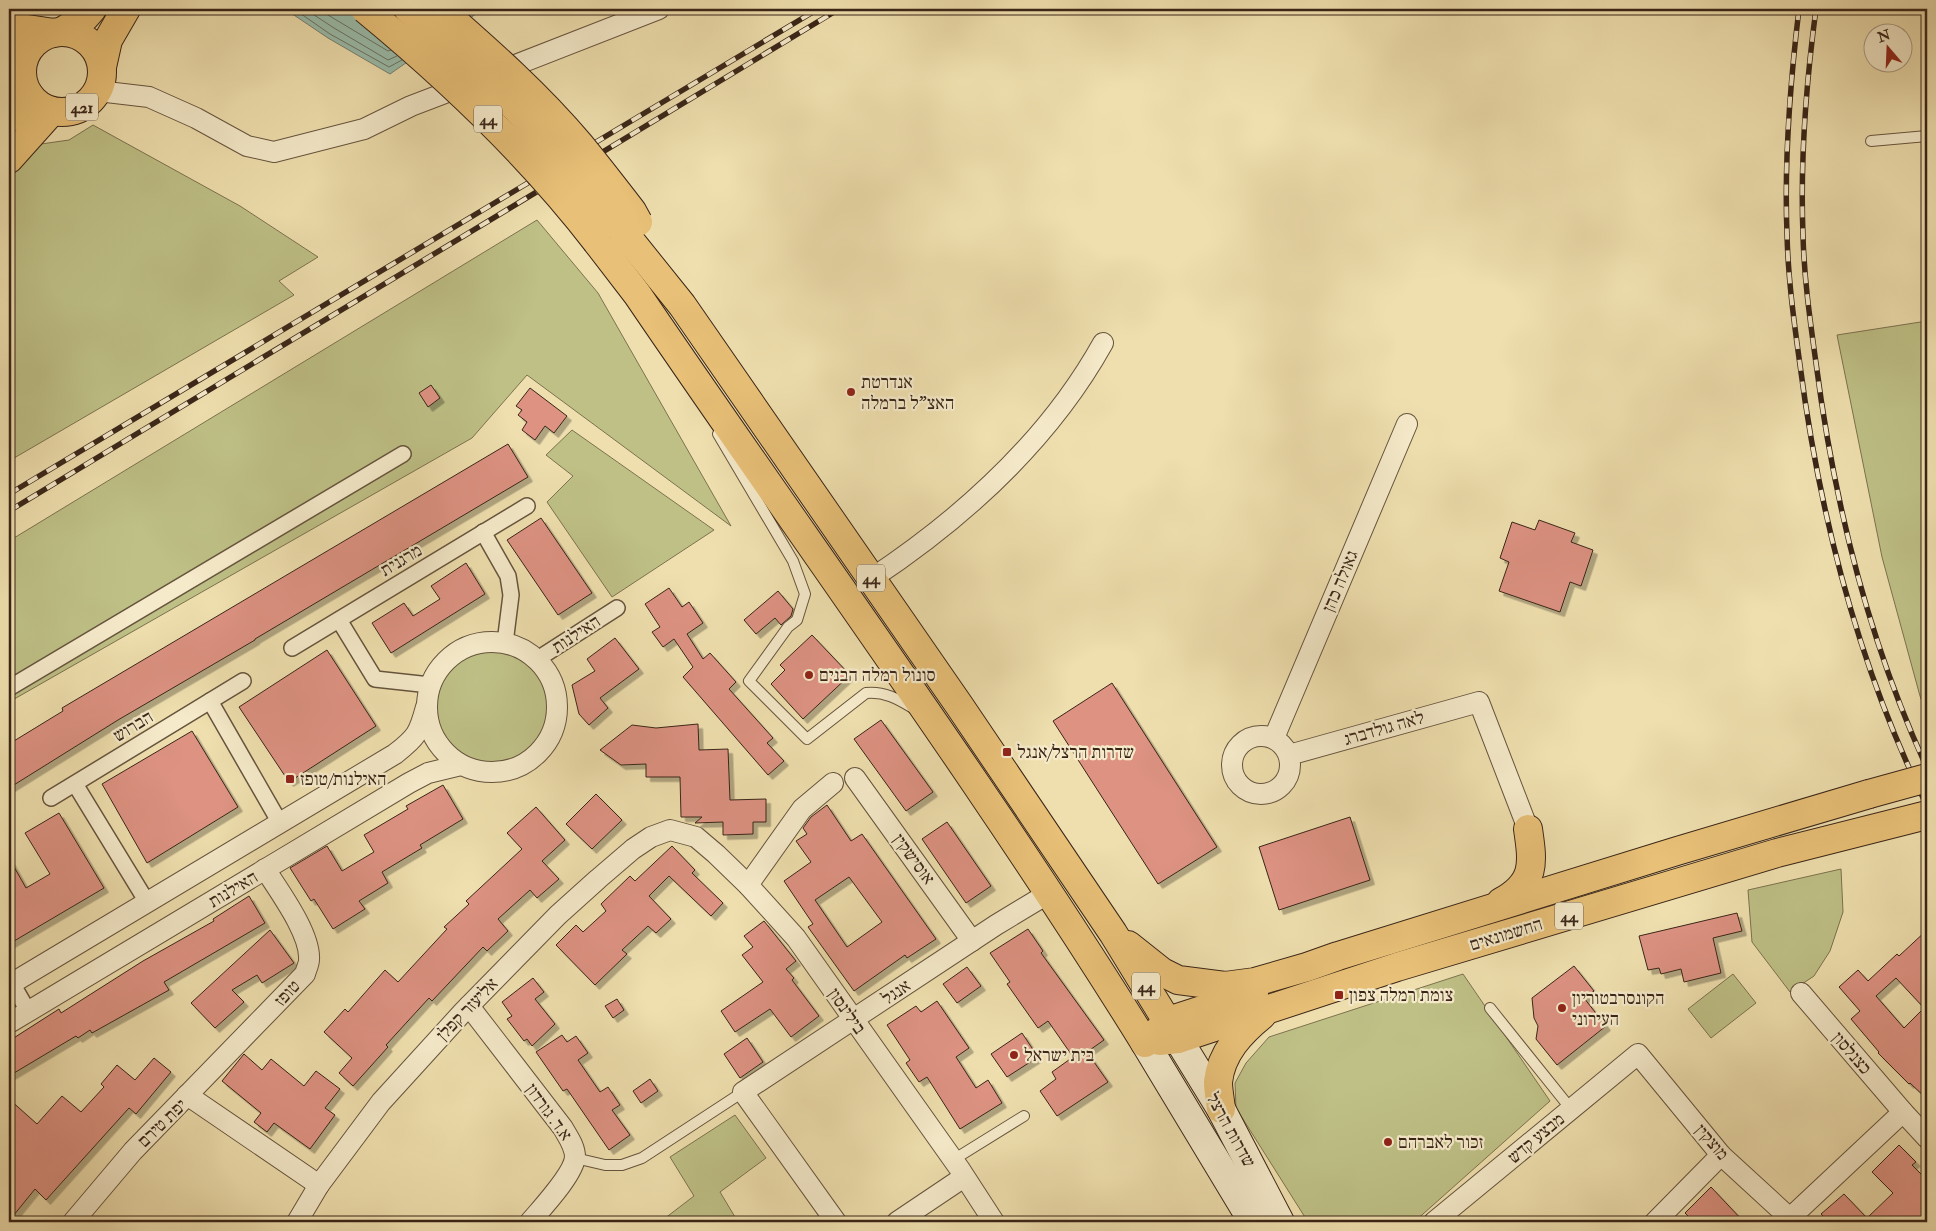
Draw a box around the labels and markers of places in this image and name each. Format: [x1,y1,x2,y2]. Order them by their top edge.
place label: אנדרטת האצ"ל ברמלה [861,371,954,415]
marker: אנדרטת האצ"ל ברמלה [845,386,857,398]
place label: סונול רמלה הבנים [819,664,936,687]
marker: סונול רמלה הבנים [803,669,815,681]
place label: שדרות הרצל/אנגל [1017,741,1134,764]
marker: שדרות הרצל/אנגל [1001,746,1013,758]
place label: האילנות/טופז [300,768,387,791]
marker: האילנות/טופז [284,773,296,785]
place label: צומת רמלה צפון [1349,984,1453,1007]
place label: הקונסרבטוריון העירוני [1572,987,1665,1031]
marker: צומת רמלה צפון [1333,989,1345,1001]
marker: הקונסרבטוריון העירוני [1556,1002,1568,1014]
place label: בית ישראל [1024,1044,1095,1067]
marker: בית ישראל [1008,1049,1020,1061]
place label: זכור לאברהם [1398,1131,1483,1154]
marker: זכור לאברהם [1382,1136,1394,1148]

